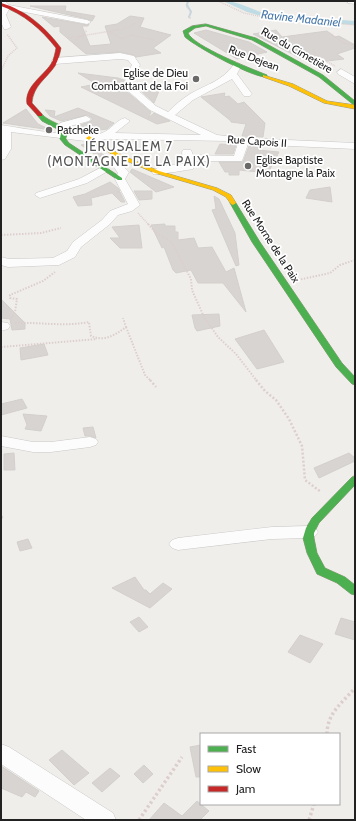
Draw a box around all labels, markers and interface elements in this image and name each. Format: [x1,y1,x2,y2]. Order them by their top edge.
water label: Ravine Madaniel [260,6,342,30]
street label: Rue du Cimetière [259,24,335,76]
street label: Rue Dejean [227,42,281,74]
place label: Eglise de Dieu Combattant de la Foi [91,66,188,93]
marker: Eglise de Dieu Combattant de la Foi [191,74,201,84]
place label: Patcheke [57,123,99,137]
marker: Patcheke [44,125,54,135]
street label: Rue Capois II [227,132,287,150]
district label: JÉRUSALEM 7 (MONTAGNE DE LA PAIX) [47,137,211,169]
place label: Eglise Baptiste Montagne la Paix [256,153,336,180]
marker: Eglise Baptiste Montagne la Paix [243,161,253,171]
street label: Rue Morne de la Paix [239,197,304,286]
legend [200,733,340,805]
text: Fast [236,741,256,756]
text: Slow [236,761,261,776]
text: Jam [235,781,255,796]

